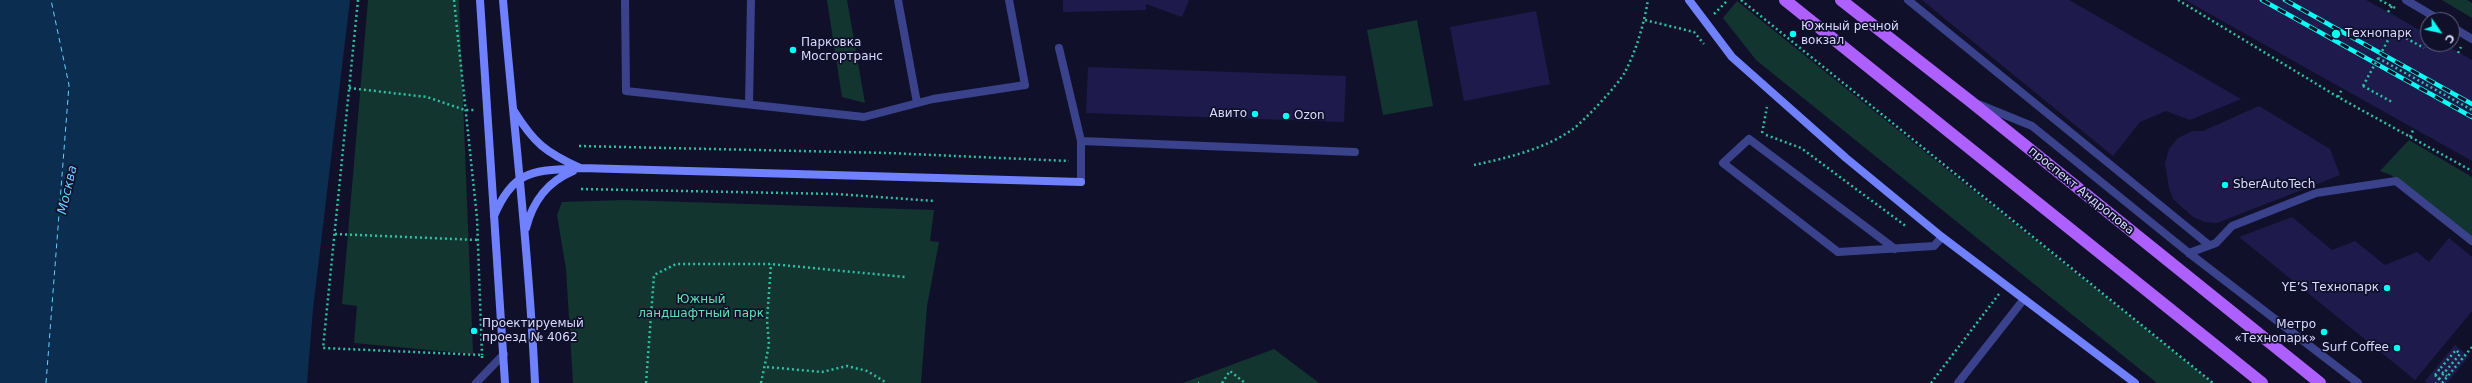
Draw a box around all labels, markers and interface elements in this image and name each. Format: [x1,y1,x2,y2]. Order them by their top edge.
north arrow [2420,12,2460,52]
place label: Южный речной вокзал [1801,20,1899,48]
place label: Технопарк [2345,27,2412,41]
marker: Технопарк [2330,28,2342,40]
marker: Южный речной вокзал [1788,29,1798,39]
text: С [2442,31,2457,45]
place label: Парковка Мосгортранс [801,36,883,64]
marker: Парковка Мосгортранс [788,45,798,55]
place label: Авито [1210,107,1247,121]
marker: Авито [1250,109,1260,119]
place label: Ozon [1294,109,1325,123]
marker: Ozon [1281,111,1291,121]
street label: проспект Андропова [2025,144,2137,238]
water label: Москва [55,164,81,216]
place label: SberAutoTech [2233,178,2315,192]
marker: SberAutoTech [2220,180,2230,190]
place label: YE’S Технопарк [2282,281,2379,295]
marker: YE’S Технопарк [2382,283,2392,293]
park label: Южный ландшафтный парк [638,293,764,321]
place label: Проектируемый проезд № 4062 [482,317,584,345]
place label: Метро «Технопарк» [2234,318,2316,346]
marker: Проектируемый проезд № 4062 [469,326,479,336]
marker: Метро «Технопарк» [2319,327,2329,337]
place label: Surf Coffee [2322,341,2389,355]
marker: Surf Coffee [2392,343,2402,353]

